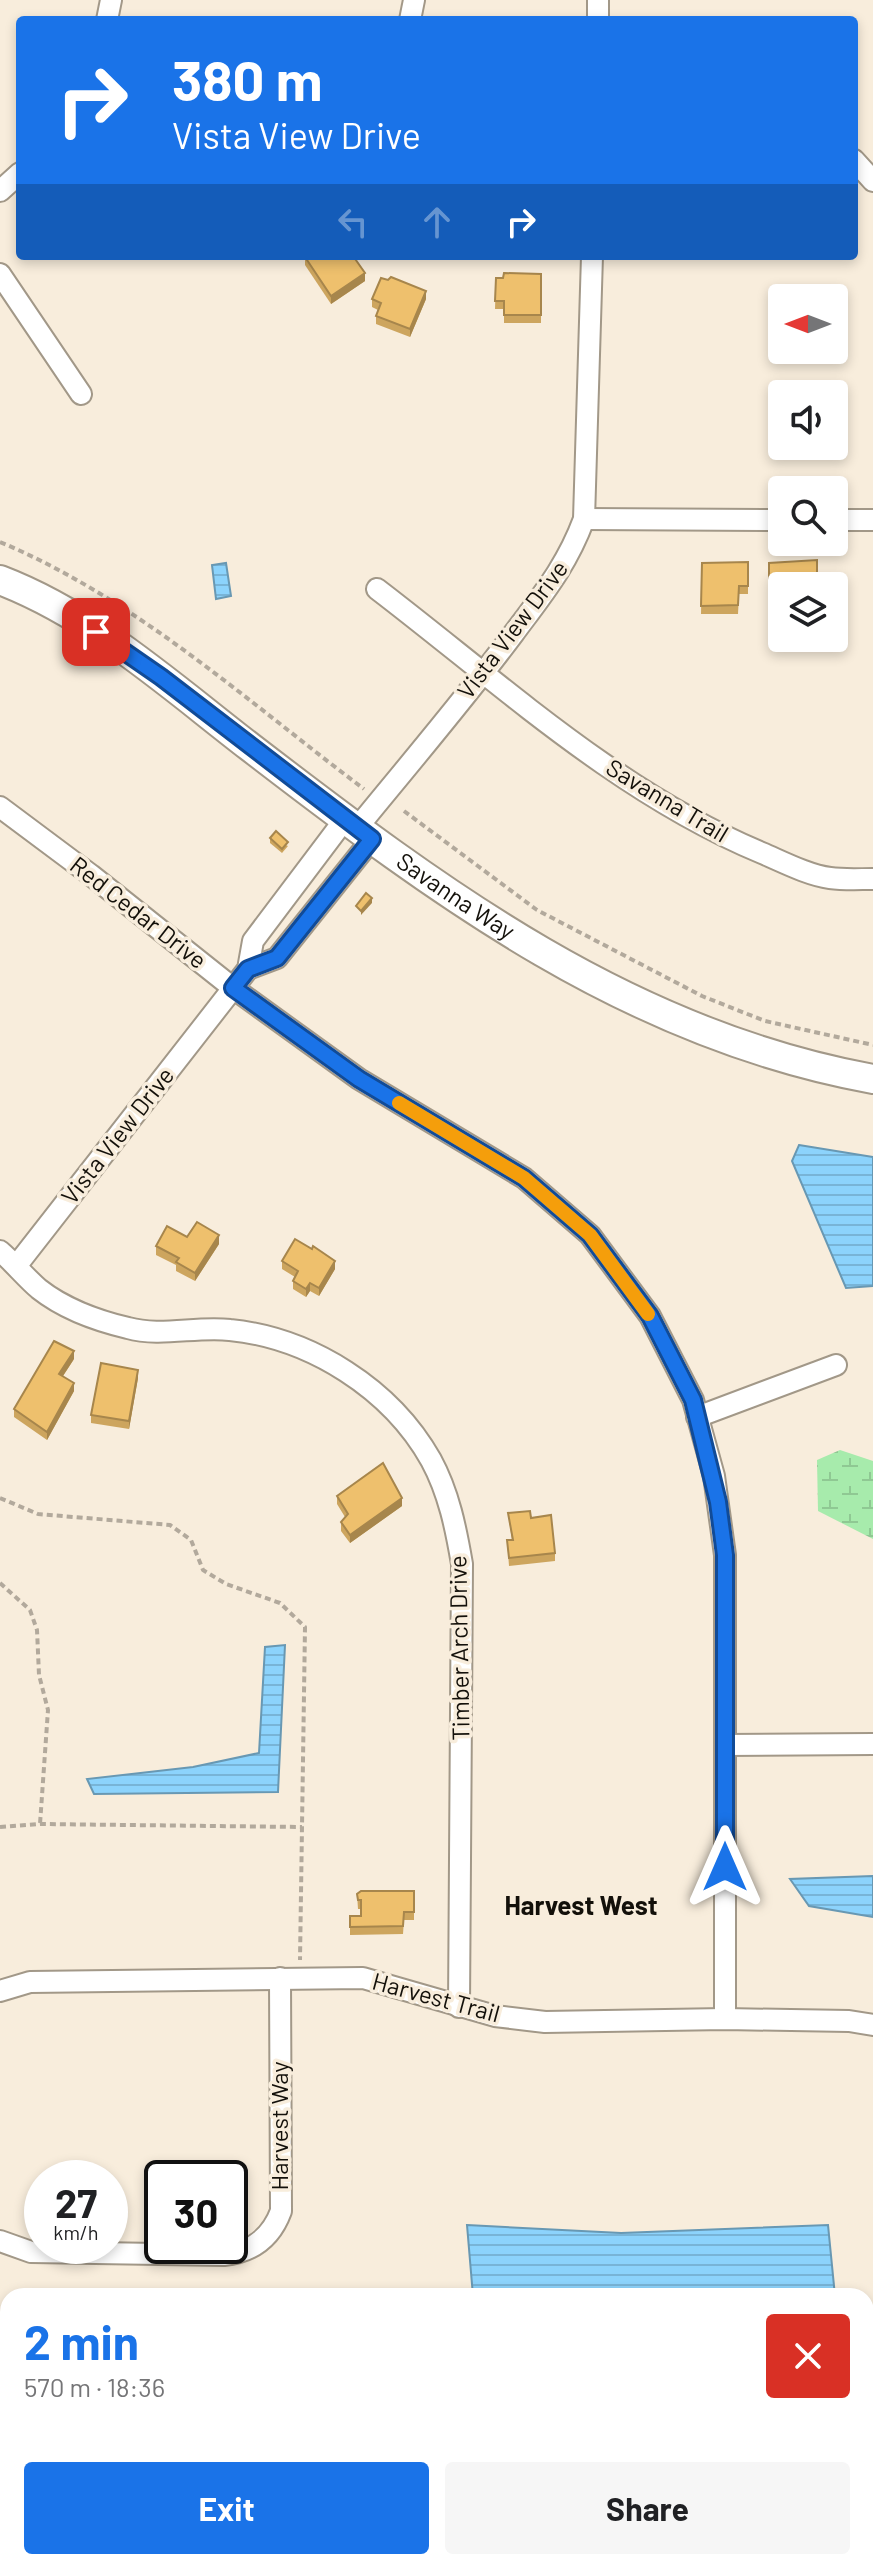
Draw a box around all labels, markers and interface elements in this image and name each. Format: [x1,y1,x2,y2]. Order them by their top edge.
text: 380 m [172,45,322,112]
icon: right [40,48,144,152]
text: Vista View Drive [172,113,421,156]
icon: left [331,200,375,244]
icon: ahead [415,200,459,244]
icon: right [499,200,543,244]
north arrow [768,284,848,364]
map controls [768,284,848,652]
button: sound [768,380,848,460]
button: search [768,476,848,556]
street label: Vista View Drive [450,554,573,704]
button: layers [768,572,848,652]
pin [62,598,130,666]
icon: arrive [74,610,118,654]
street label: Savanna Trail [601,752,734,848]
street label: Savanna Way [392,846,520,945]
street label: Red Cedar Drive [65,850,213,974]
street label: Vista View Drive [54,1061,179,1209]
street label: Timber Arch Drive [442,1555,475,1741]
position arrow [683,1825,767,1909]
district label: Harvest West [504,1889,658,1920]
street label: Harvest Trail [369,1966,503,2028]
street label: Harvest Way [264,2061,293,2191]
speed limit sign: 30 [144,2160,248,2264]
text: 27 [55,2178,97,2226]
text: km/h [53,2220,99,2244]
text: 2 min [24,2312,139,2370]
button: close [766,2314,850,2398]
text: 570 m · 18:36 [24,2371,165,2402]
button: Exit [24,2462,429,2554]
button: Share [445,2462,850,2554]

